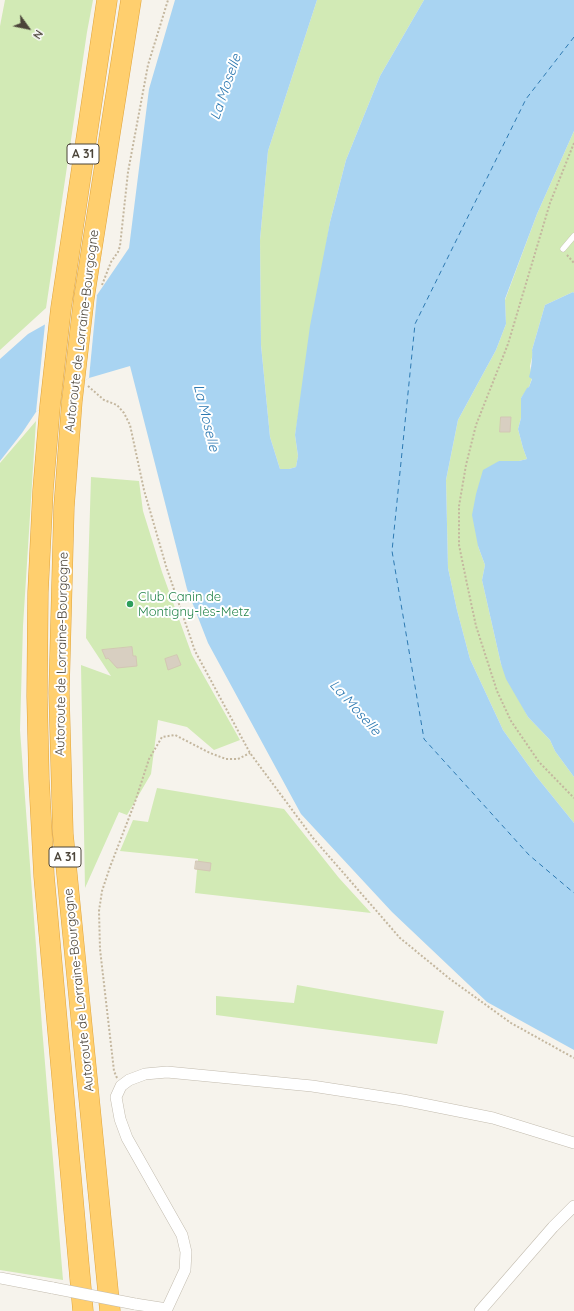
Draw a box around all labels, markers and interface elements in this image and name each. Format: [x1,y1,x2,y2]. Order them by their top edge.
north arrow [8,8,48,48]
text: N [30,27,46,42]
water label: La Moselle [207,52,245,122]
road number: A 31 [67,144,99,164]
street label: Autoroute de Lorraine-Bourgogne [62,229,102,433]
water label: La Moselle [190,383,222,453]
street label: Autoroute de Lorraine-Bourgogne [52,552,72,756]
place label: Club Canin de Montigny-lès-Metz [138,589,249,620]
marker: Club Canin de Montigny-lès-Metz [125,599,135,609]
water label: La Moselle [326,677,384,739]
road number: A 31 [49,847,81,867]
street label: Autoroute de Lorraine-Bourgogne [61,888,97,1092]

